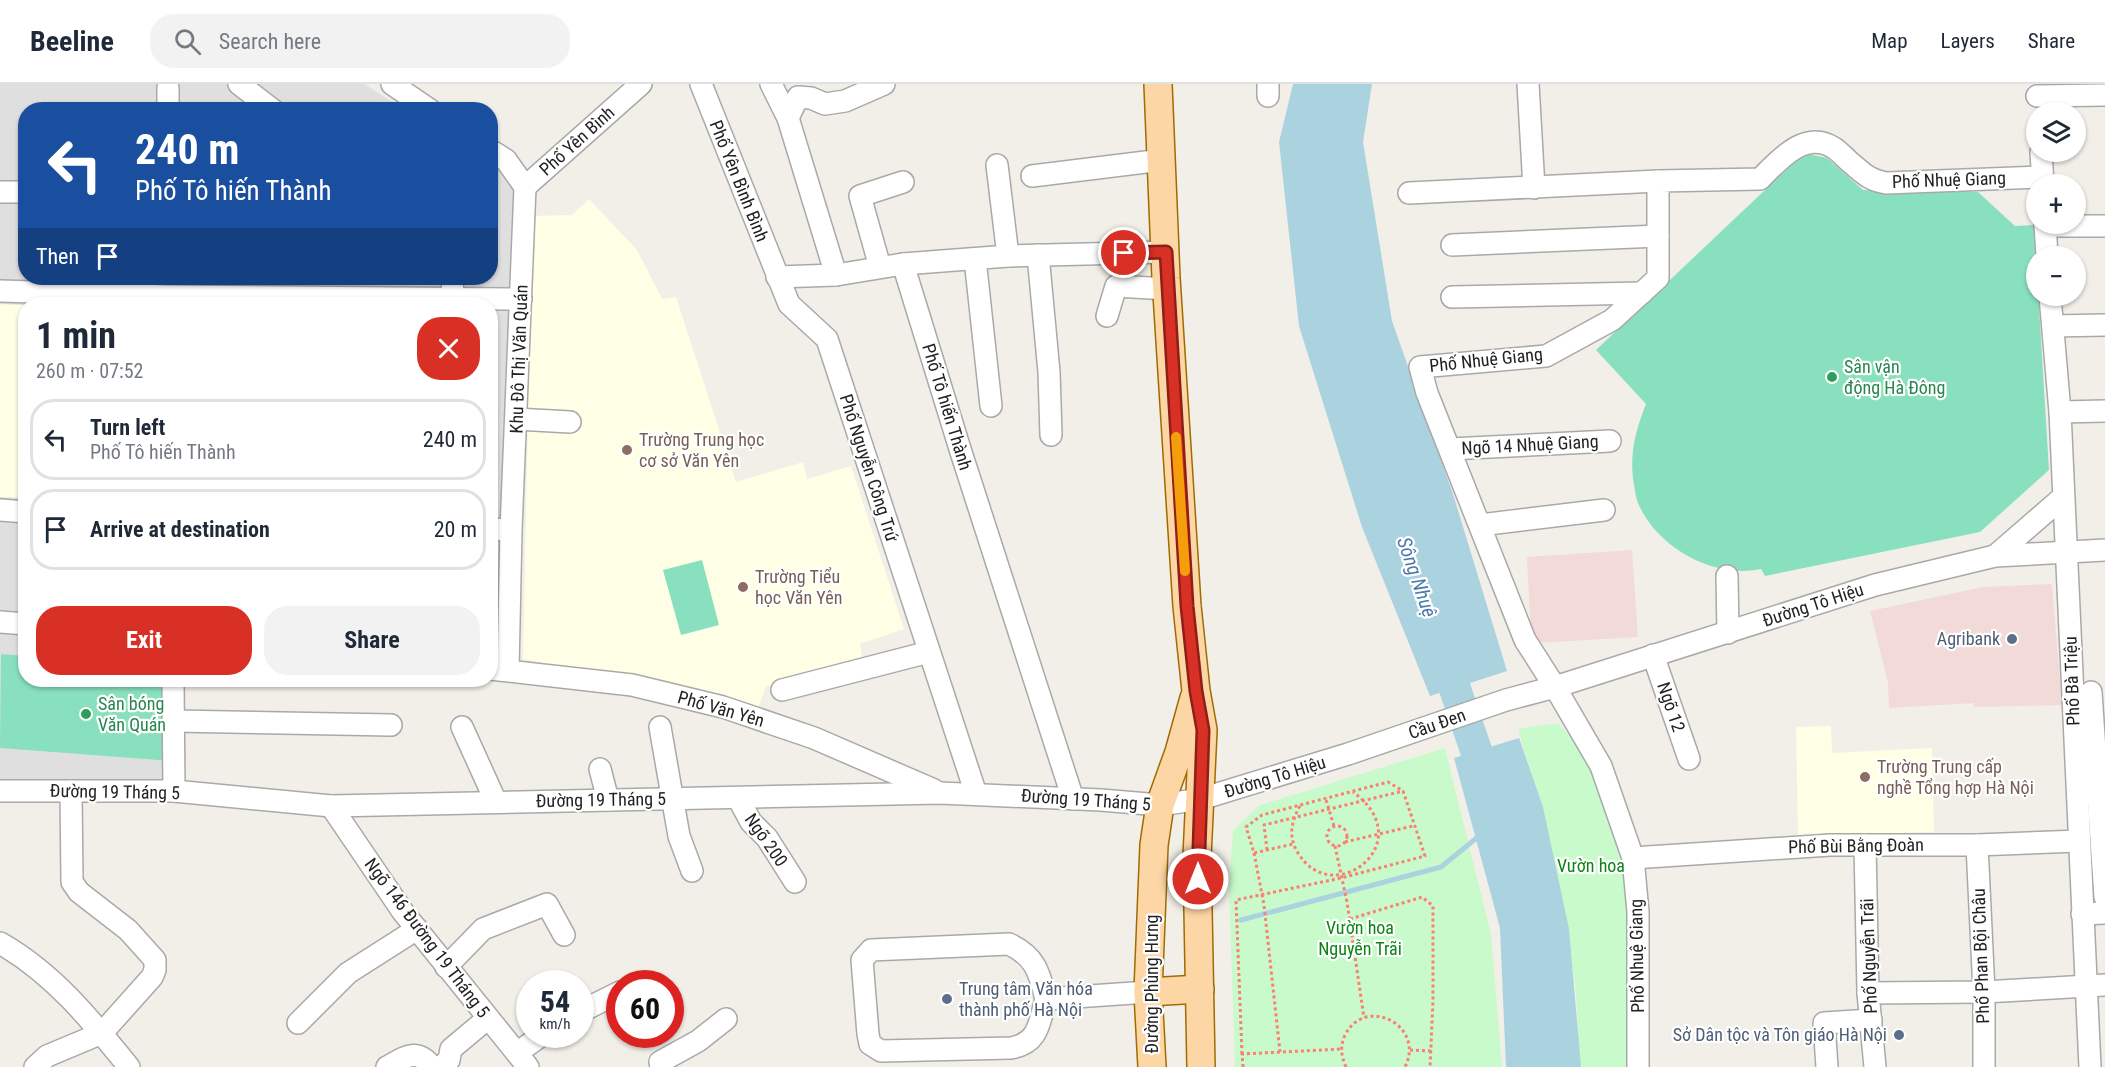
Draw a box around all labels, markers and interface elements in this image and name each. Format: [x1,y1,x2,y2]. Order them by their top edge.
search box [150,14,570,68]
text: Beeline [30,25,114,58]
icon: search [171,25,204,58]
text: Search here [219,29,321,54]
text: Map [1871,29,1908,53]
text: Layers [1941,29,1995,53]
text: Share [2028,29,2075,53]
street label: Phố Yên Bình [535,102,618,180]
map controls [2026,102,2086,306]
button: layers [2026,102,2086,162]
street label: Phố Yên Bình Bình [706,117,773,245]
text: 240 m [135,125,240,174]
icon: left [36,126,114,204]
street label: Phố Nhuệ Giang [1892,167,2006,192]
button: + [2026,174,2086,234]
text: Phố Tô hiến Thành [135,175,332,207]
pin [1098,227,1149,278]
icon: arrive [1107,236,1140,269]
icon: arrive [91,240,124,273]
text: Then [36,244,79,269]
button: − [2026,246,2086,306]
street label: Khu Đô Thị Văn Quán [505,284,532,434]
text: 1 min [36,315,116,357]
button: close [417,317,480,380]
street label: Phố Tô hiến Thành [918,341,977,473]
street label: Phố Nhuệ Giang [1428,343,1544,376]
place label: Sân vận động Hà Đông [1844,356,1945,398]
text: 260 m · 07:52 [36,359,143,383]
marker: Sân vận động Hà Đông [1825,370,1839,384]
street label: Phố Nguyễn Công Trứ [836,391,903,544]
text: Turn left [90,415,165,440]
icon: left [39,423,72,456]
text: 240 m [423,427,477,452]
place label: Trường Trung học cơ sở Văn Yên [639,429,764,471]
street label: Ngõ 14 Nhuệ Giang [1461,430,1599,459]
text: Phố Tô hiến Thành [90,440,236,464]
marker: Trường Trung học cơ sở Văn Yên [620,443,634,457]
icon: arrive [39,513,72,546]
text: Arrive at destination [90,517,270,542]
text: 20 m [434,517,477,542]
water label: Sông Nhuệ [1392,534,1442,620]
place label: Trường Tiểu học Văn Yên [755,566,842,608]
street label: Đường Tô Hiệu [1760,578,1866,631]
marker: Trường Tiểu học Văn Yên [736,580,750,594]
button: Exit [36,606,252,675]
button: Share [264,606,480,675]
place label: Agribank [1937,628,2000,649]
marker: Agribank [2005,632,2019,646]
street label: Phố Bà Triệu [2059,636,2084,726]
street label: Ngõ 12 [1653,679,1690,734]
street label: Phố Văn Yên [675,686,767,731]
place label: Sân bóng Văn Quán [98,693,166,735]
street label: Cầu Đen [1405,704,1468,743]
marker: Sân bóng Văn Quán [79,707,93,721]
street label: Đường Tô Hiệu [1222,751,1328,802]
place label: Trường Trung cấp nghề Tổng hợp Hà Nội [1877,756,2034,798]
marker: Trường Trung cấp nghề Tổng hợp Hà Nội [1858,770,1872,784]
street label: Đường 19 Tháng 5 [50,780,180,803]
street label: Đường 19 Tháng 5 [1020,784,1152,815]
street label: Đường 19 Tháng 5 [536,788,666,811]
street label: Ngõ 200 [741,809,792,870]
street label: Phố Bùi Bằng Đoàn [1788,834,1924,857]
position arrow [1166,847,1230,911]
street label: Ngõ 146 Đường 19 Tháng 5 [361,854,494,1022]
park label: Vườn hoa [1557,855,1625,876]
street label: Phố Phan Bội Châu [1968,888,1993,1024]
street label: Phố Nguyễn Trãi [1856,898,1881,1014]
street label: Phố Nhuệ Giang [1625,899,1648,1013]
street label: Đường Phùng Hưng [1141,915,1162,1053]
park label: Vườn hoa Nguyễn Trãi [1318,917,1402,959]
speed limit sign: 60 [606,970,684,1048]
place label: Trung tâm Văn hóa thành phố Hà Nội [959,978,1093,1020]
text: 54 [540,984,570,1019]
marker: Trung tâm Văn hóa thành phố Hà Nội [940,992,954,1006]
text: km/h [540,1015,570,1033]
place label: Sở Dân tộc và Tôn giáo Hà Nội [1673,1024,1887,1045]
marker: Sở Dân tộc và Tôn giáo Hà Nội [1892,1028,1906,1042]

